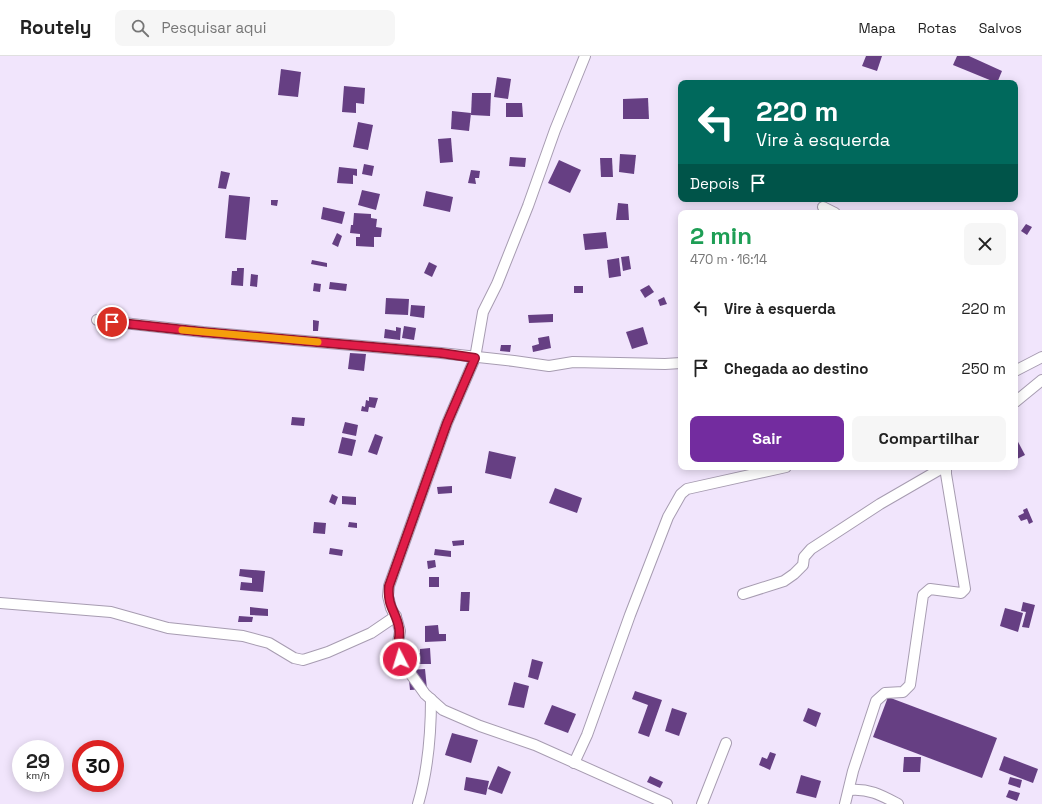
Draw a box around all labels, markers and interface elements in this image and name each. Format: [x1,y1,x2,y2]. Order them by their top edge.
search box [115,10,395,46]
text: Routely [20,15,91,40]
icon: search [129,17,151,39]
text: Pesquisar aqui [161,18,266,37]
text: Mapa [858,19,896,37]
text: Rotas [918,19,957,37]
text: Salvos [979,19,1022,37]
text: 220 m [756,93,838,129]
icon: left [690,96,742,148]
text: Vire à esquerda [756,128,890,151]
icon: arrive [747,172,769,194]
text: Depois [690,174,739,193]
text: 2 min [690,220,752,251]
button: close [964,223,1006,265]
text: 470 m · 16:14 [690,251,767,268]
icon: left [690,297,712,319]
text: Vire à esquerda [724,299,836,318]
text: 220 m [962,299,1006,318]
pin [95,305,129,339]
icon: arrive [101,311,123,333]
icon: arrive [690,357,712,379]
text: Chegada ao destino [724,359,868,378]
text: 250 m [962,359,1006,378]
button: Sair [690,416,844,462]
button: Compartilhar [852,416,1006,462]
position arrow [379,638,421,680]
speed limit sign: 30 [72,740,124,792]
text: 29 [26,748,50,774]
text: km/h [26,769,50,782]

